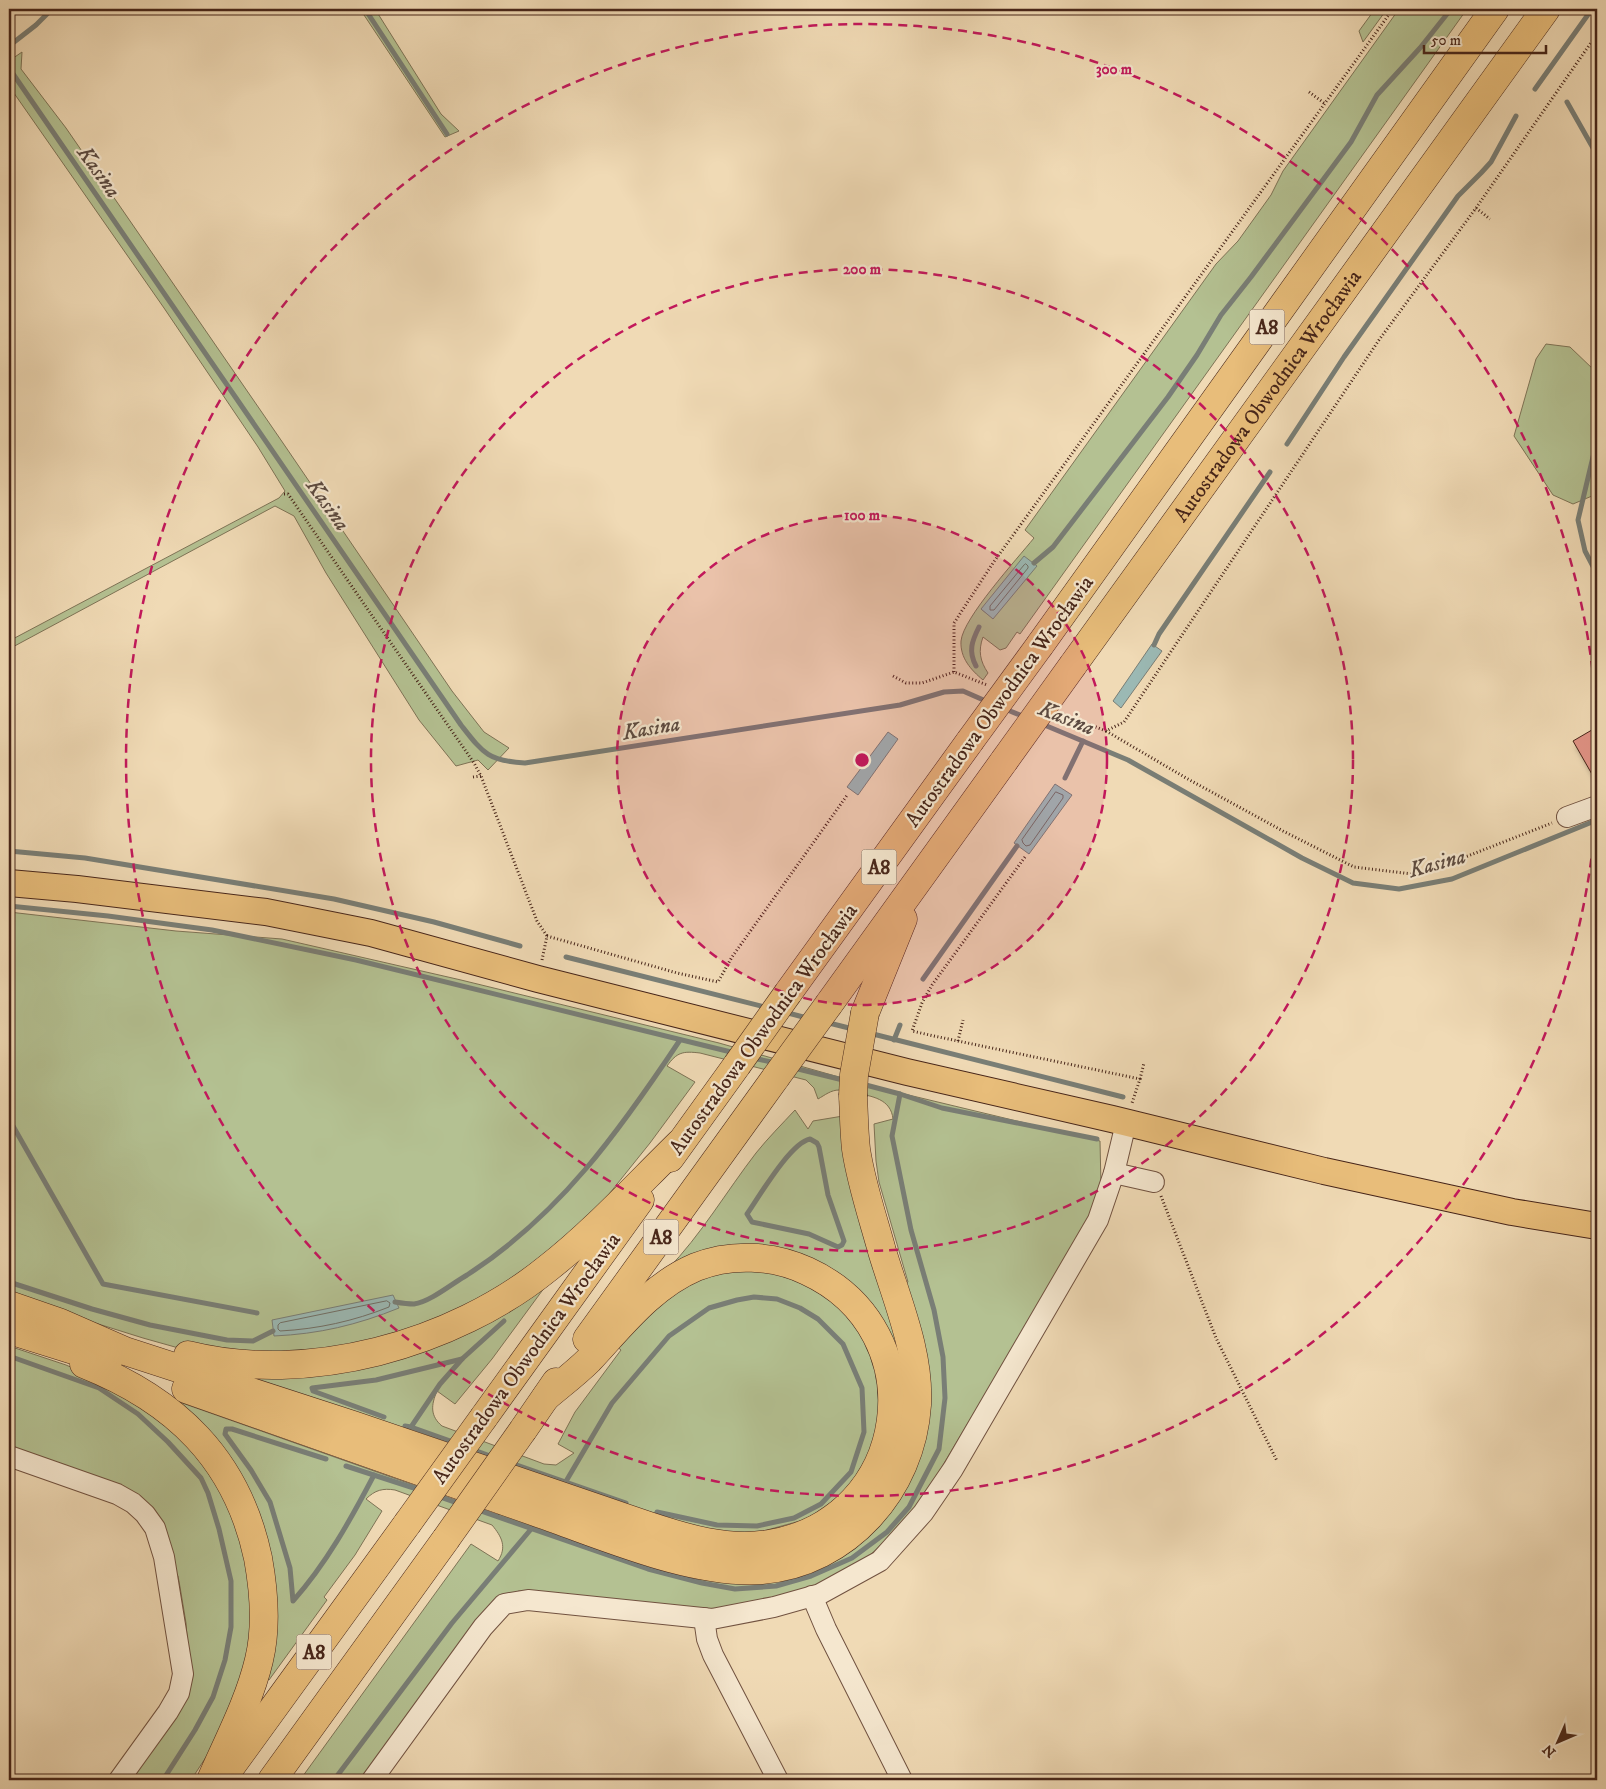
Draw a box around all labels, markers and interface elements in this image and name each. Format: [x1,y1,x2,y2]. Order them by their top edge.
scale bar [1424,22,1546,54]
text: 50 m [1431,31,1461,50]
text: 300 m [1096,60,1133,79]
water label: Kasina [71,140,126,203]
text: 200 m [843,260,882,279]
street label: Autostradowa Obwodnica Wrocławia [1168,265,1368,527]
road number: A8 [1250,310,1284,344]
water label: Kasina [300,473,355,536]
text: 100 m [844,506,881,525]
street label: Autostradowa Obwodnica Wrocławia [900,571,1100,832]
water label: Kasina [1034,695,1098,742]
water label: Kasina [620,711,682,746]
centre of rings [853,751,871,769]
water label: Kasina [1405,843,1469,884]
road number: A8 [862,850,896,884]
street label: Autostradowa Obwodnica Wrocławia [664,899,864,1160]
road number: A8 [644,1220,678,1254]
street label: Autostradowa Obwodnica Wrocławia [427,1228,627,1489]
road number: A8 [296,1634,332,1670]
north arrow [1534,1716,1584,1766]
text: N [1539,1740,1560,1761]

